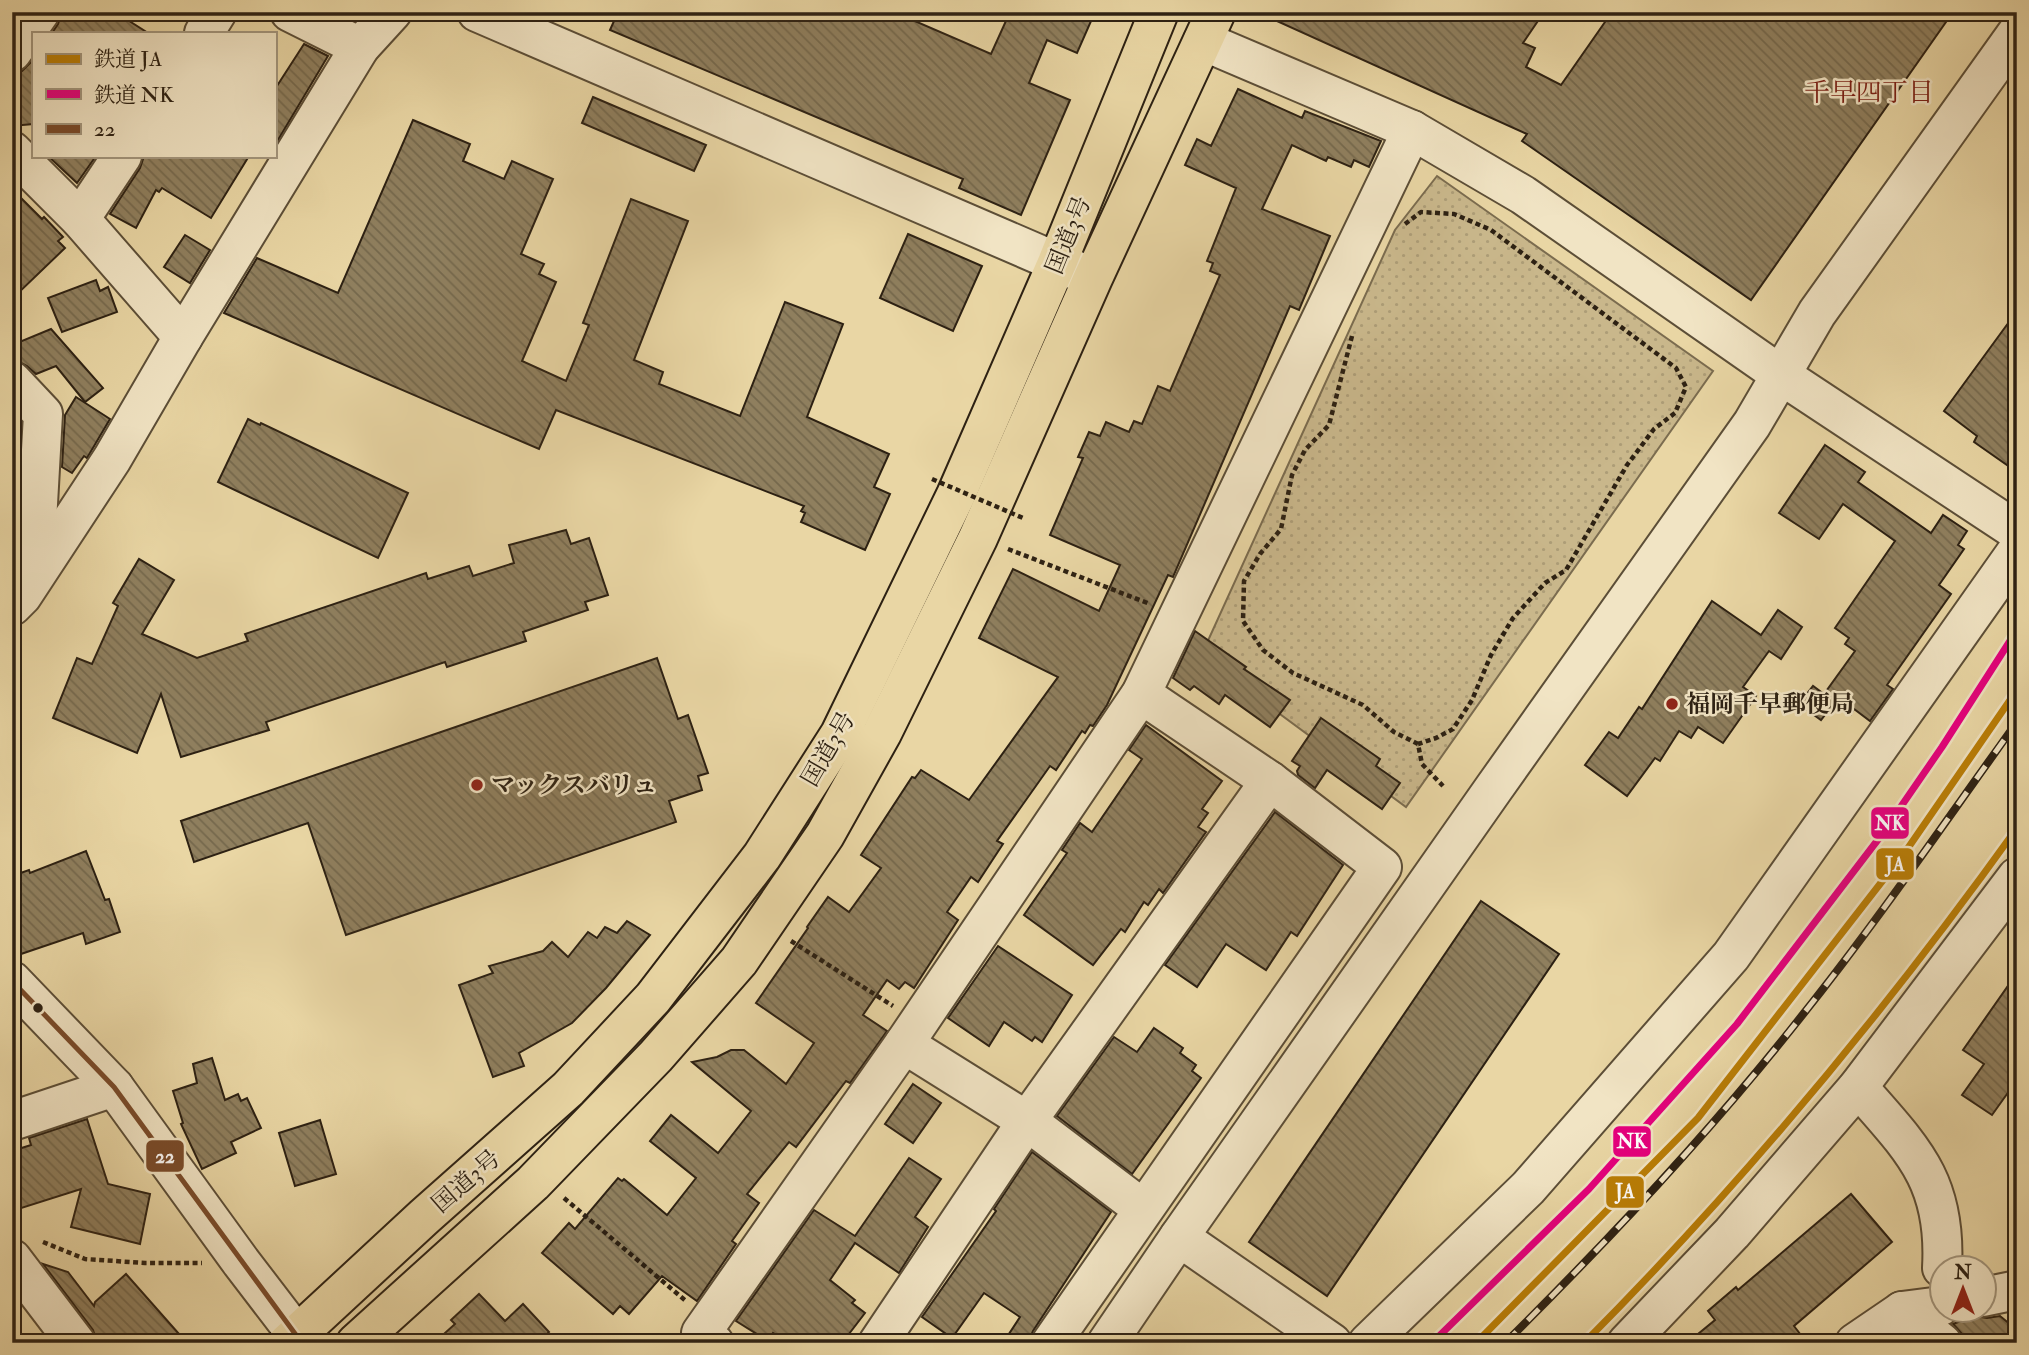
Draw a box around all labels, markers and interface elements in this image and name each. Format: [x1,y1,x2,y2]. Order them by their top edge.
legend [32,32,276,158]
text: 鉄道 JA [94,46,162,73]
district label: 千早四丁目 [1804,77,1934,109]
text: 鉄道 NK [94,82,174,109]
text: 22 [94,116,115,143]
street label: 国道3号 [1039,192,1098,279]
place label: 福岡千早郵便局 [1686,689,1854,720]
marker: 福岡千早郵便局 [1664,696,1680,712]
street label: 国道3号 [795,706,862,792]
place label: マックスバリュ [491,770,657,801]
marker: マックスバリュ [469,777,485,793]
line badge: NK [1870,806,1910,840]
text: NK [1874,812,1906,836]
line badge: JA [1875,847,1915,881]
text: JA [1884,853,1906,877]
unlabelled marker [31,1001,45,1015]
line badge: NK [1612,1125,1652,1158]
text: NK [1616,1130,1648,1154]
line badge: 22 [145,1139,185,1173]
street label: 国道3号 [426,1143,507,1220]
text: 22 [155,1145,175,1169]
line badge: JA [1605,1175,1645,1209]
text: JA [1614,1180,1636,1204]
north arrow [1927,1254,1997,1324]
text: N [1953,1261,1972,1285]

